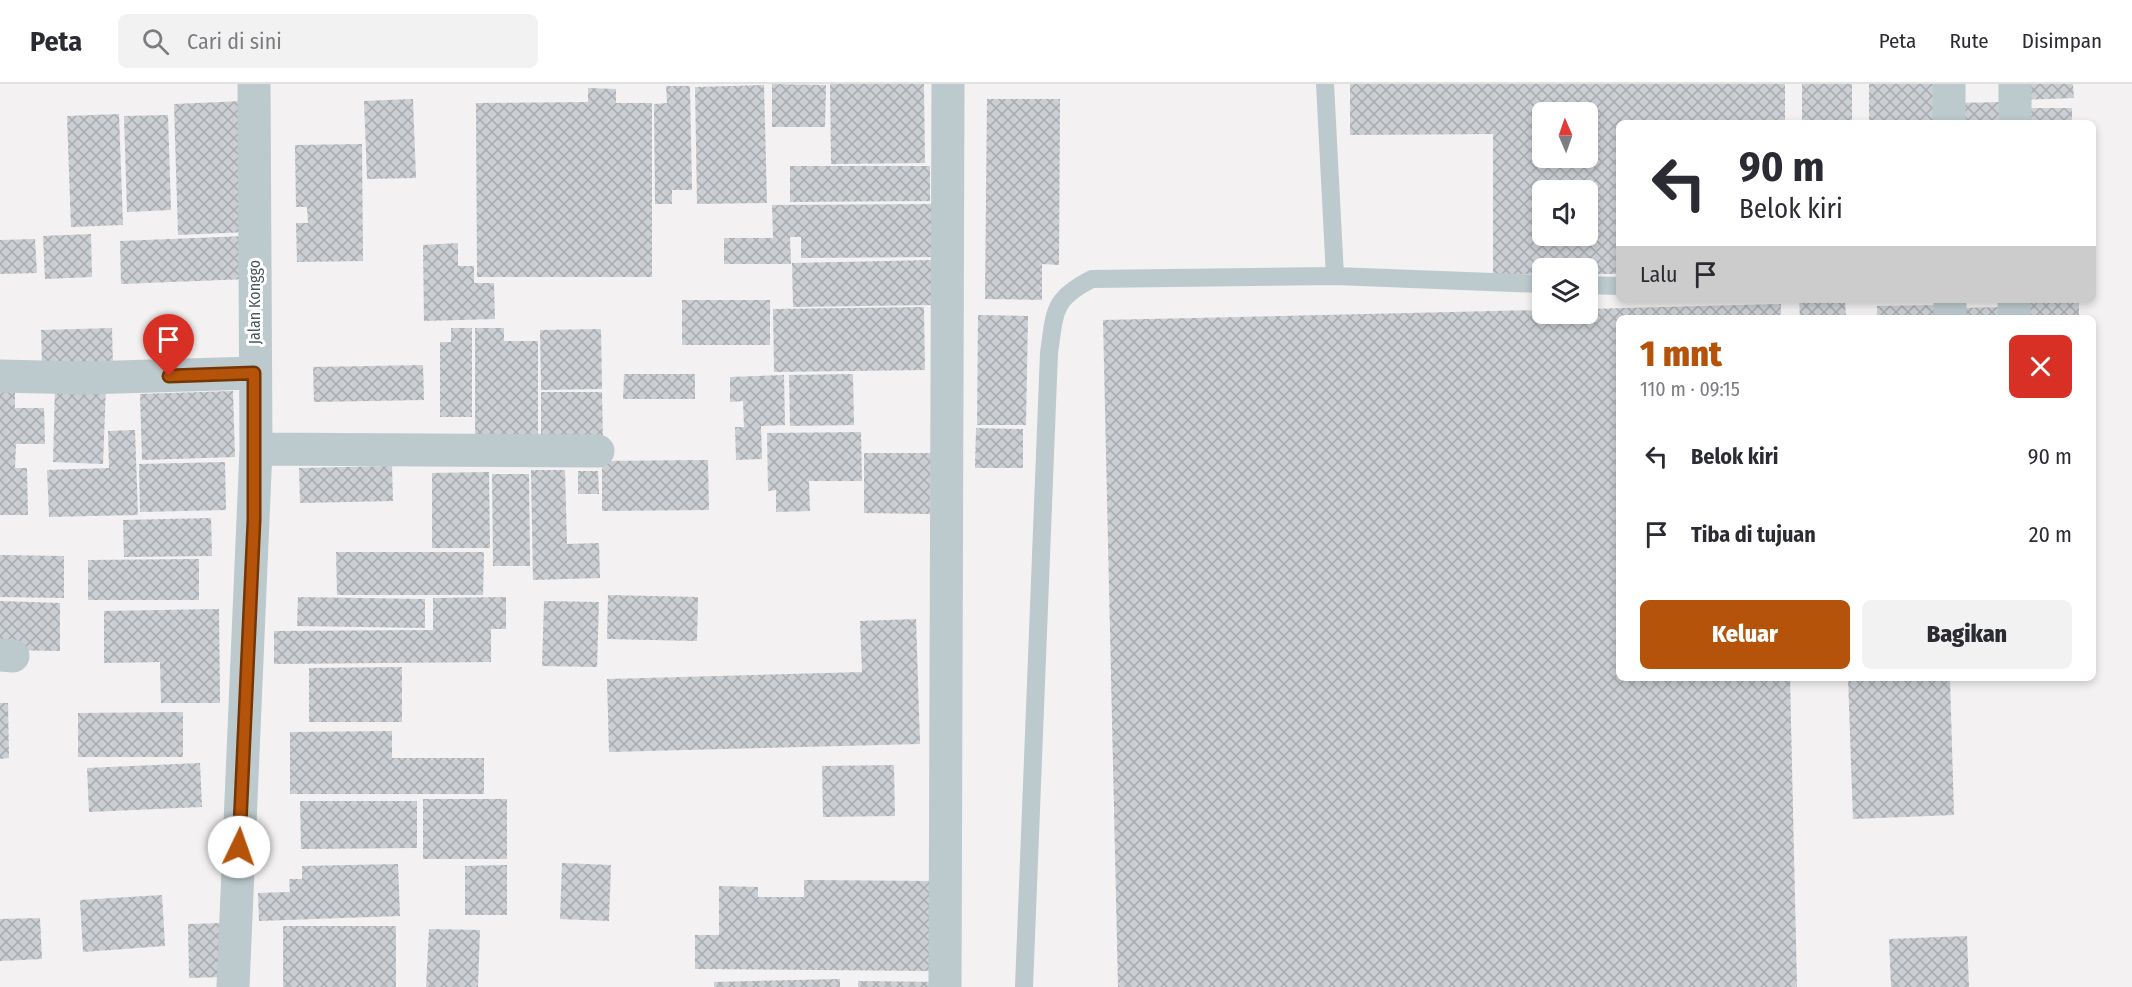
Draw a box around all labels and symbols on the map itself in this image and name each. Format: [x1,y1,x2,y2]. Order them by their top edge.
north arrow [1532,102,1598,168]
street label: Jalan Konggo [245,260,264,344]
pin [143,314,194,376]
position arrow [207,815,271,879]

